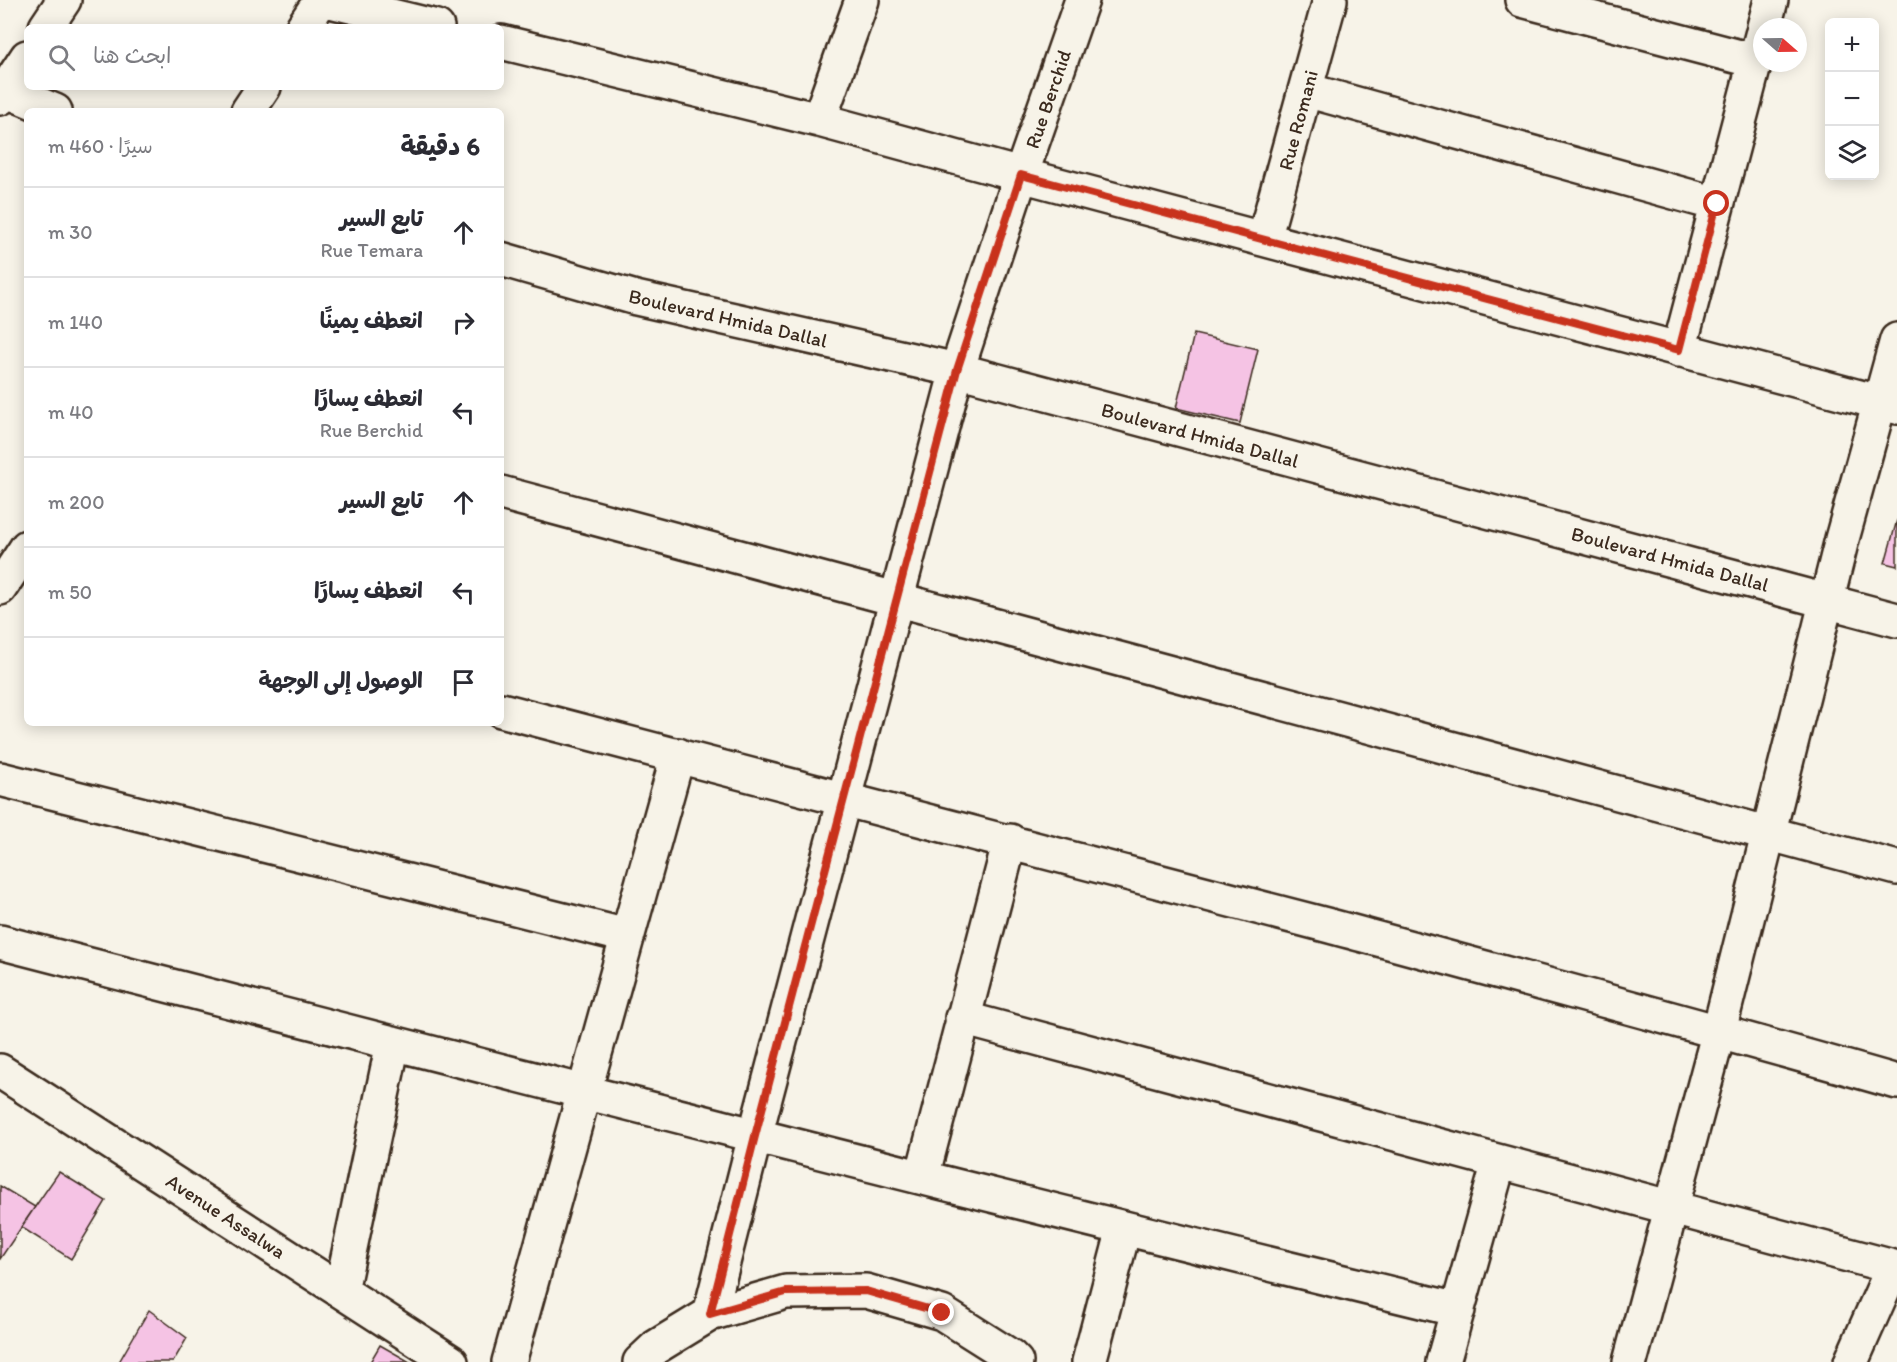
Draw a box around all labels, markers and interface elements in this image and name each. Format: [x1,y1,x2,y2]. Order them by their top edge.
north arrow [1753,18,1807,72]
map controls [1825,18,1879,180]
button: + [1825,18,1879,72]
search box [24,24,504,90]
icon: search [45,41,78,74]
text: ابحث هنا [93,42,172,69]
street label: Rue Berchid [1020,46,1076,152]
street label: Rue Romani [1273,67,1323,173]
button: − [1825,72,1879,126]
button: layers [1825,126,1879,180]
text: 6 دقيقة [400,130,480,162]
text: سيرًا · 460 m [48,134,153,158]
route start [1703,190,1729,216]
text: تابع السير [340,205,423,232]
icon: ahead [447,216,480,249]
text: 30 m [48,220,93,244]
text: Rue Temara [320,238,423,262]
street label: Boulevard Hmida Dallal [626,283,830,353]
icon: right [447,306,480,339]
text: انعطف يمينًا [320,307,423,334]
text: 140 m [48,310,103,334]
text: انعطف يسارًا [314,385,423,412]
icon: left [447,396,480,429]
street label: Boulevard Hmida Dallal [1099,397,1302,473]
text: 40 m [48,400,94,424]
text: Rue Berchid [320,418,423,442]
icon: ahead [447,486,480,519]
text: تابع السير [340,487,423,514]
text: 200 m [48,490,105,514]
street label: Boulevard Hmida Dallal [1569,521,1772,597]
icon: left [447,576,480,609]
text: انعطف يسارًا [314,577,423,604]
text: 50 m [48,580,92,604]
icon: arrive [447,666,480,699]
text: الوصول إلى الوجهة [258,667,423,694]
street label: Avenue Assalwa [162,1169,290,1264]
route end [928,1299,954,1325]

